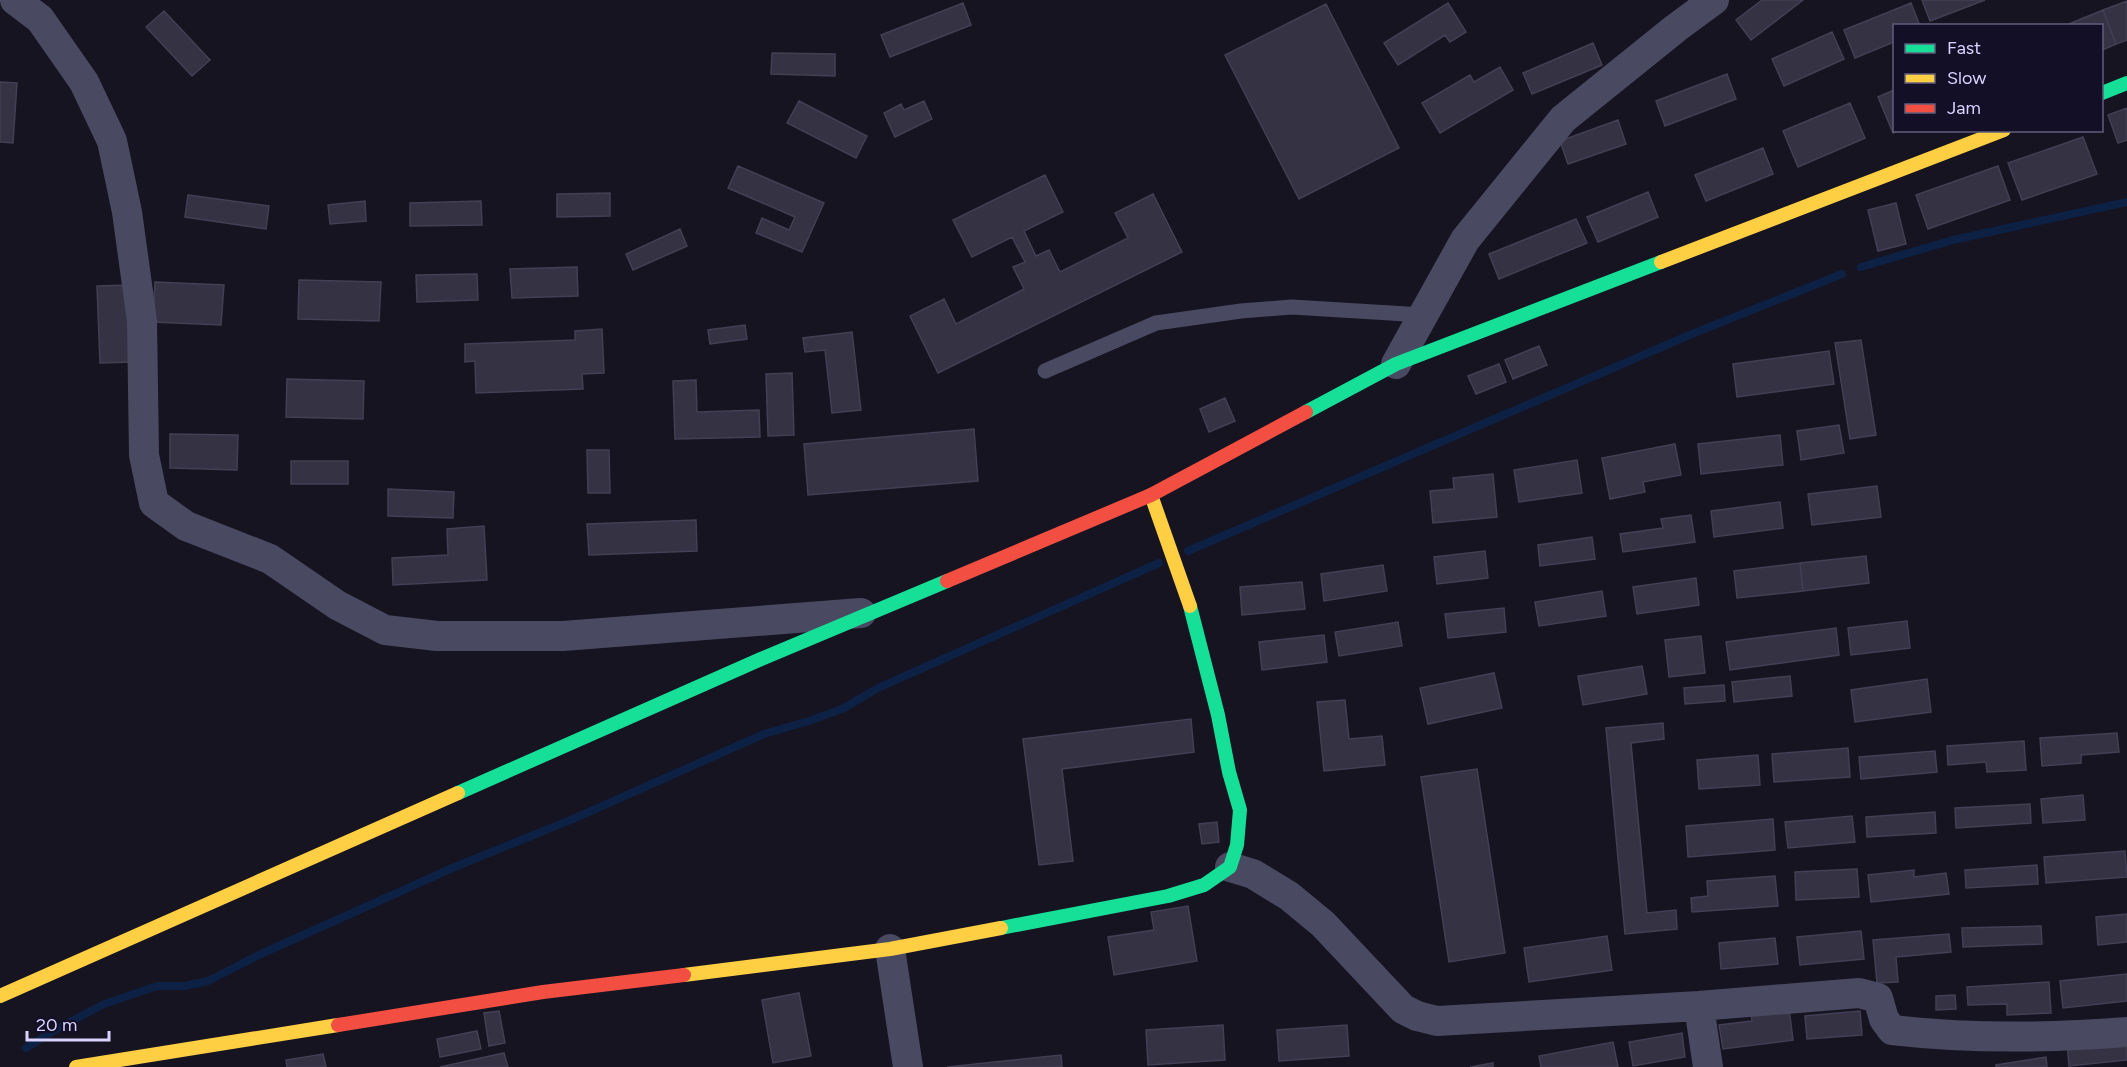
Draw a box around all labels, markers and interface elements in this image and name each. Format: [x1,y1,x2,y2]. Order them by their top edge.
legend [1893,24,2103,132]
text: Fast [1947,37,1981,59]
text: Slow [1947,67,1986,89]
text: Jam [1947,97,1981,119]
scale bar [27,1004,110,1042]
text: 20 m [36,1014,77,1036]

